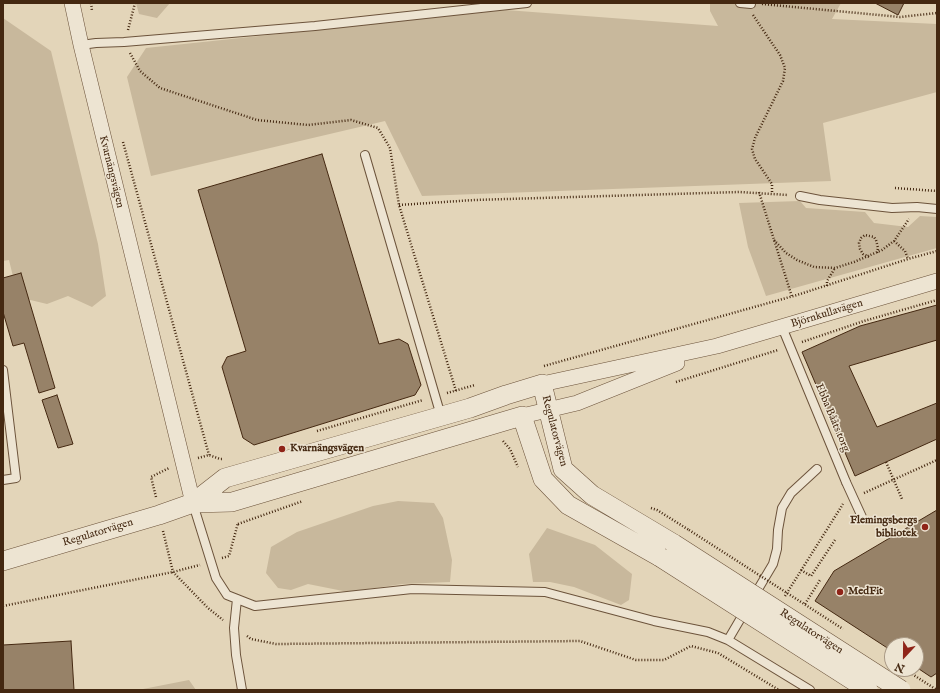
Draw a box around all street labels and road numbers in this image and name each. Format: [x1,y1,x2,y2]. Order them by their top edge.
street label: Kvarnängsvägen [96,134,126,210]
street label: Björnkullavägen [789,297,865,331]
street label: Ebba Bååts torg [812,382,852,454]
street label: Regulatorvägen [538,394,570,468]
street label: Regulatorvägen [61,516,135,550]
street label: Regulatorvägen [777,607,845,657]

